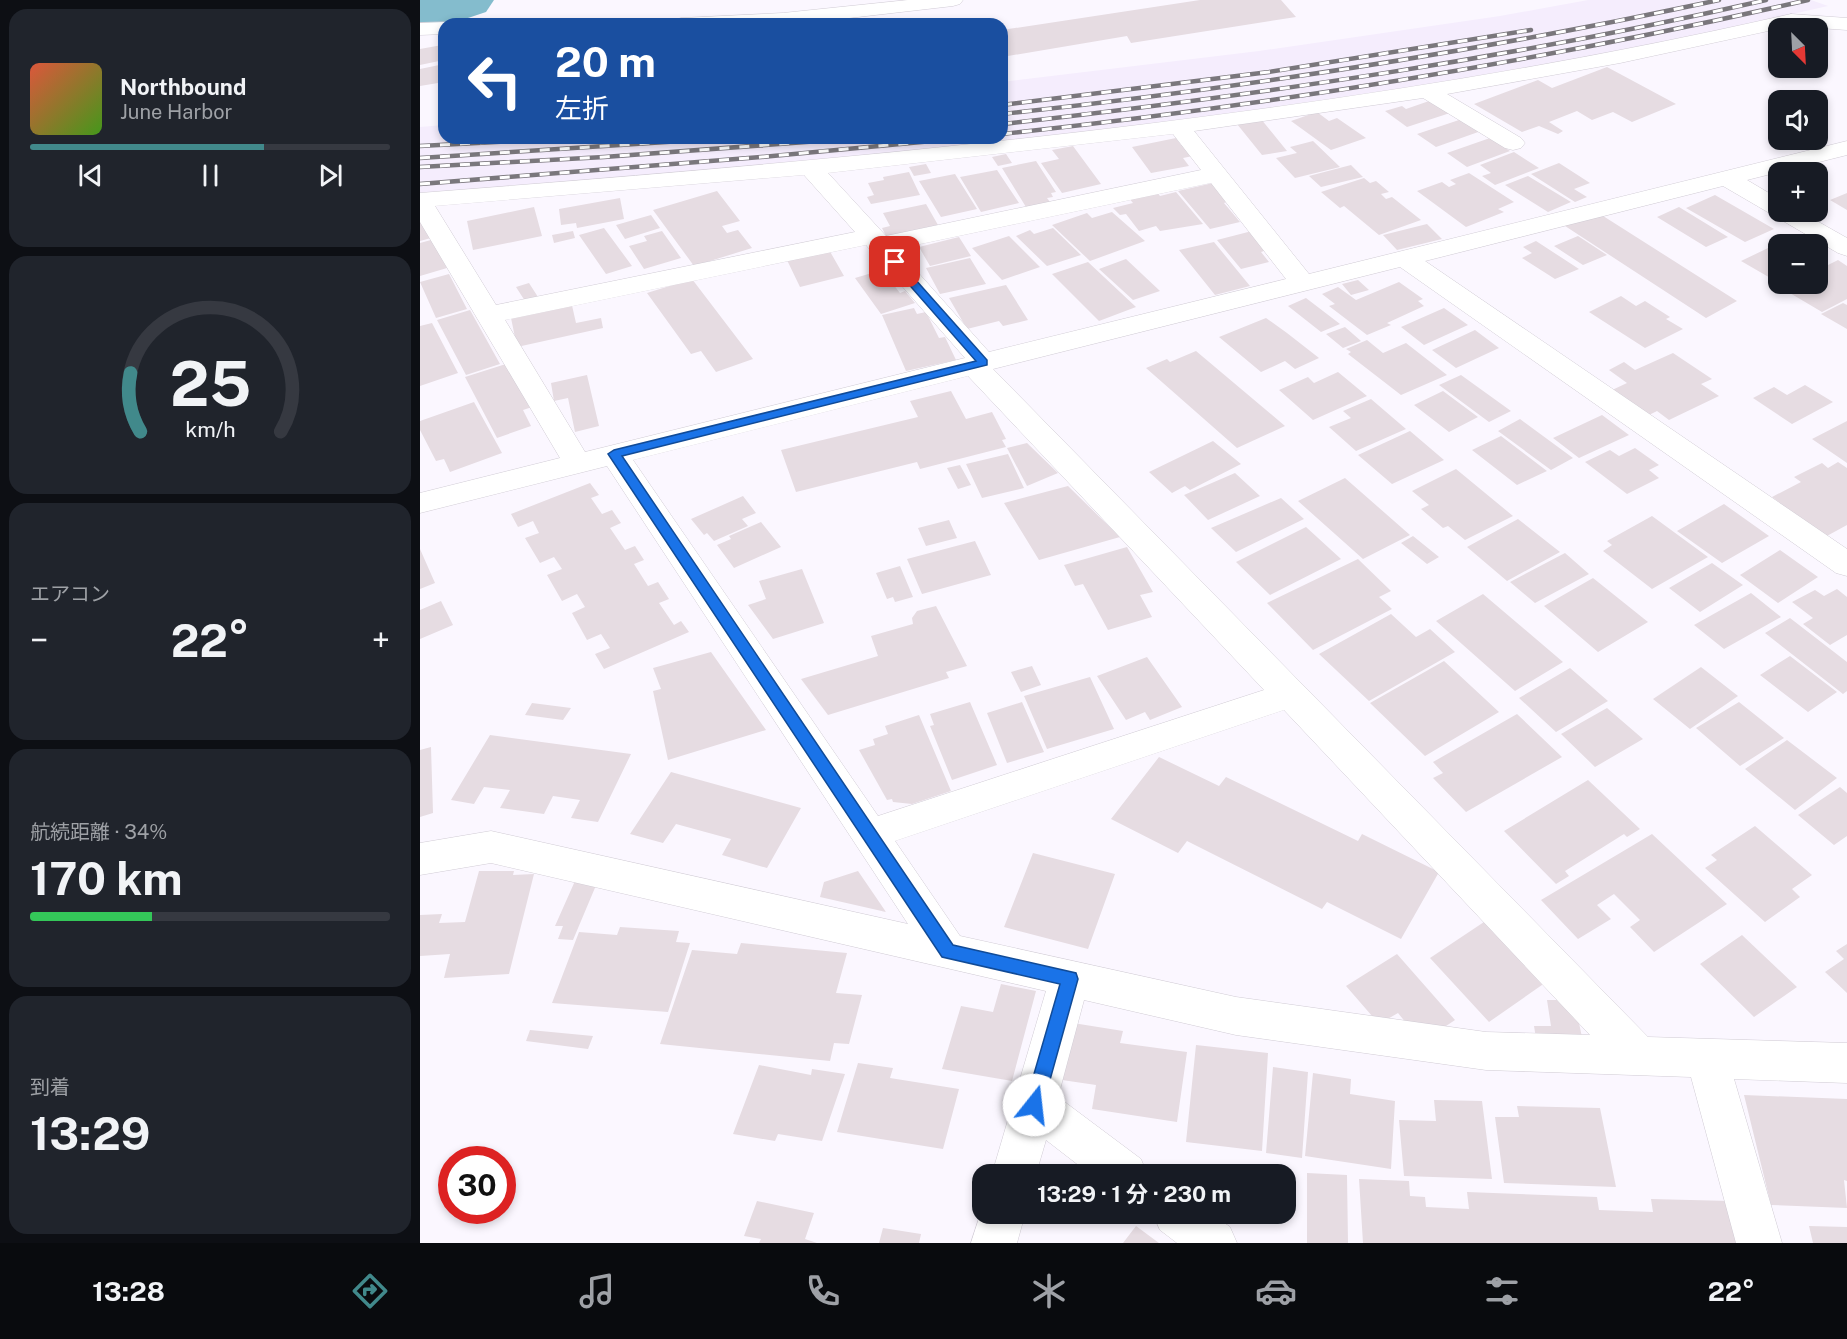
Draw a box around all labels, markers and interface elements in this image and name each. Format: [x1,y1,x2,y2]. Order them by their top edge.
north arrow [1768,18,1828,78]
map controls [1768,18,1828,294]
text: 20 m [555,37,656,86]
icon: left [456,42,534,120]
text: Northbound [120,74,246,100]
button: sound [1768,90,1828,150]
text: 左折 [555,92,609,124]
text: June Harbor [120,100,232,124]
icon: previous [74,159,107,192]
icon: pause [194,159,227,192]
icon: next [314,159,347,192]
button: + [1768,162,1828,222]
button: − [1768,234,1828,294]
pin [869,236,920,287]
icon: arrive [878,245,911,278]
text: 25 [169,347,251,420]
text: km/h [185,417,235,442]
text: エアコン [30,582,110,606]
text: 22° [171,614,249,667]
text: − [30,621,48,659]
text: + [372,621,390,659]
text: 航続距離 · 34% [30,820,167,844]
text: 170 km [30,852,183,905]
position arrow [1002,1073,1066,1137]
text: 到着 [30,1075,70,1099]
text: 13:29 [30,1107,150,1160]
speed limit sign: 30 [438,1146,516,1224]
text: 13:29 · 1 分 · 230 m [1037,1181,1231,1207]
icon: directions [349,1270,391,1312]
icon: music [576,1270,618,1312]
icon: phone [802,1270,844,1312]
icon: climate [1028,1270,1070,1312]
icon: car [1255,1270,1297,1312]
icon: filters [1481,1270,1523,1312]
text: 13:28 [92,1275,165,1307]
text: 22° [1708,1275,1755,1307]

